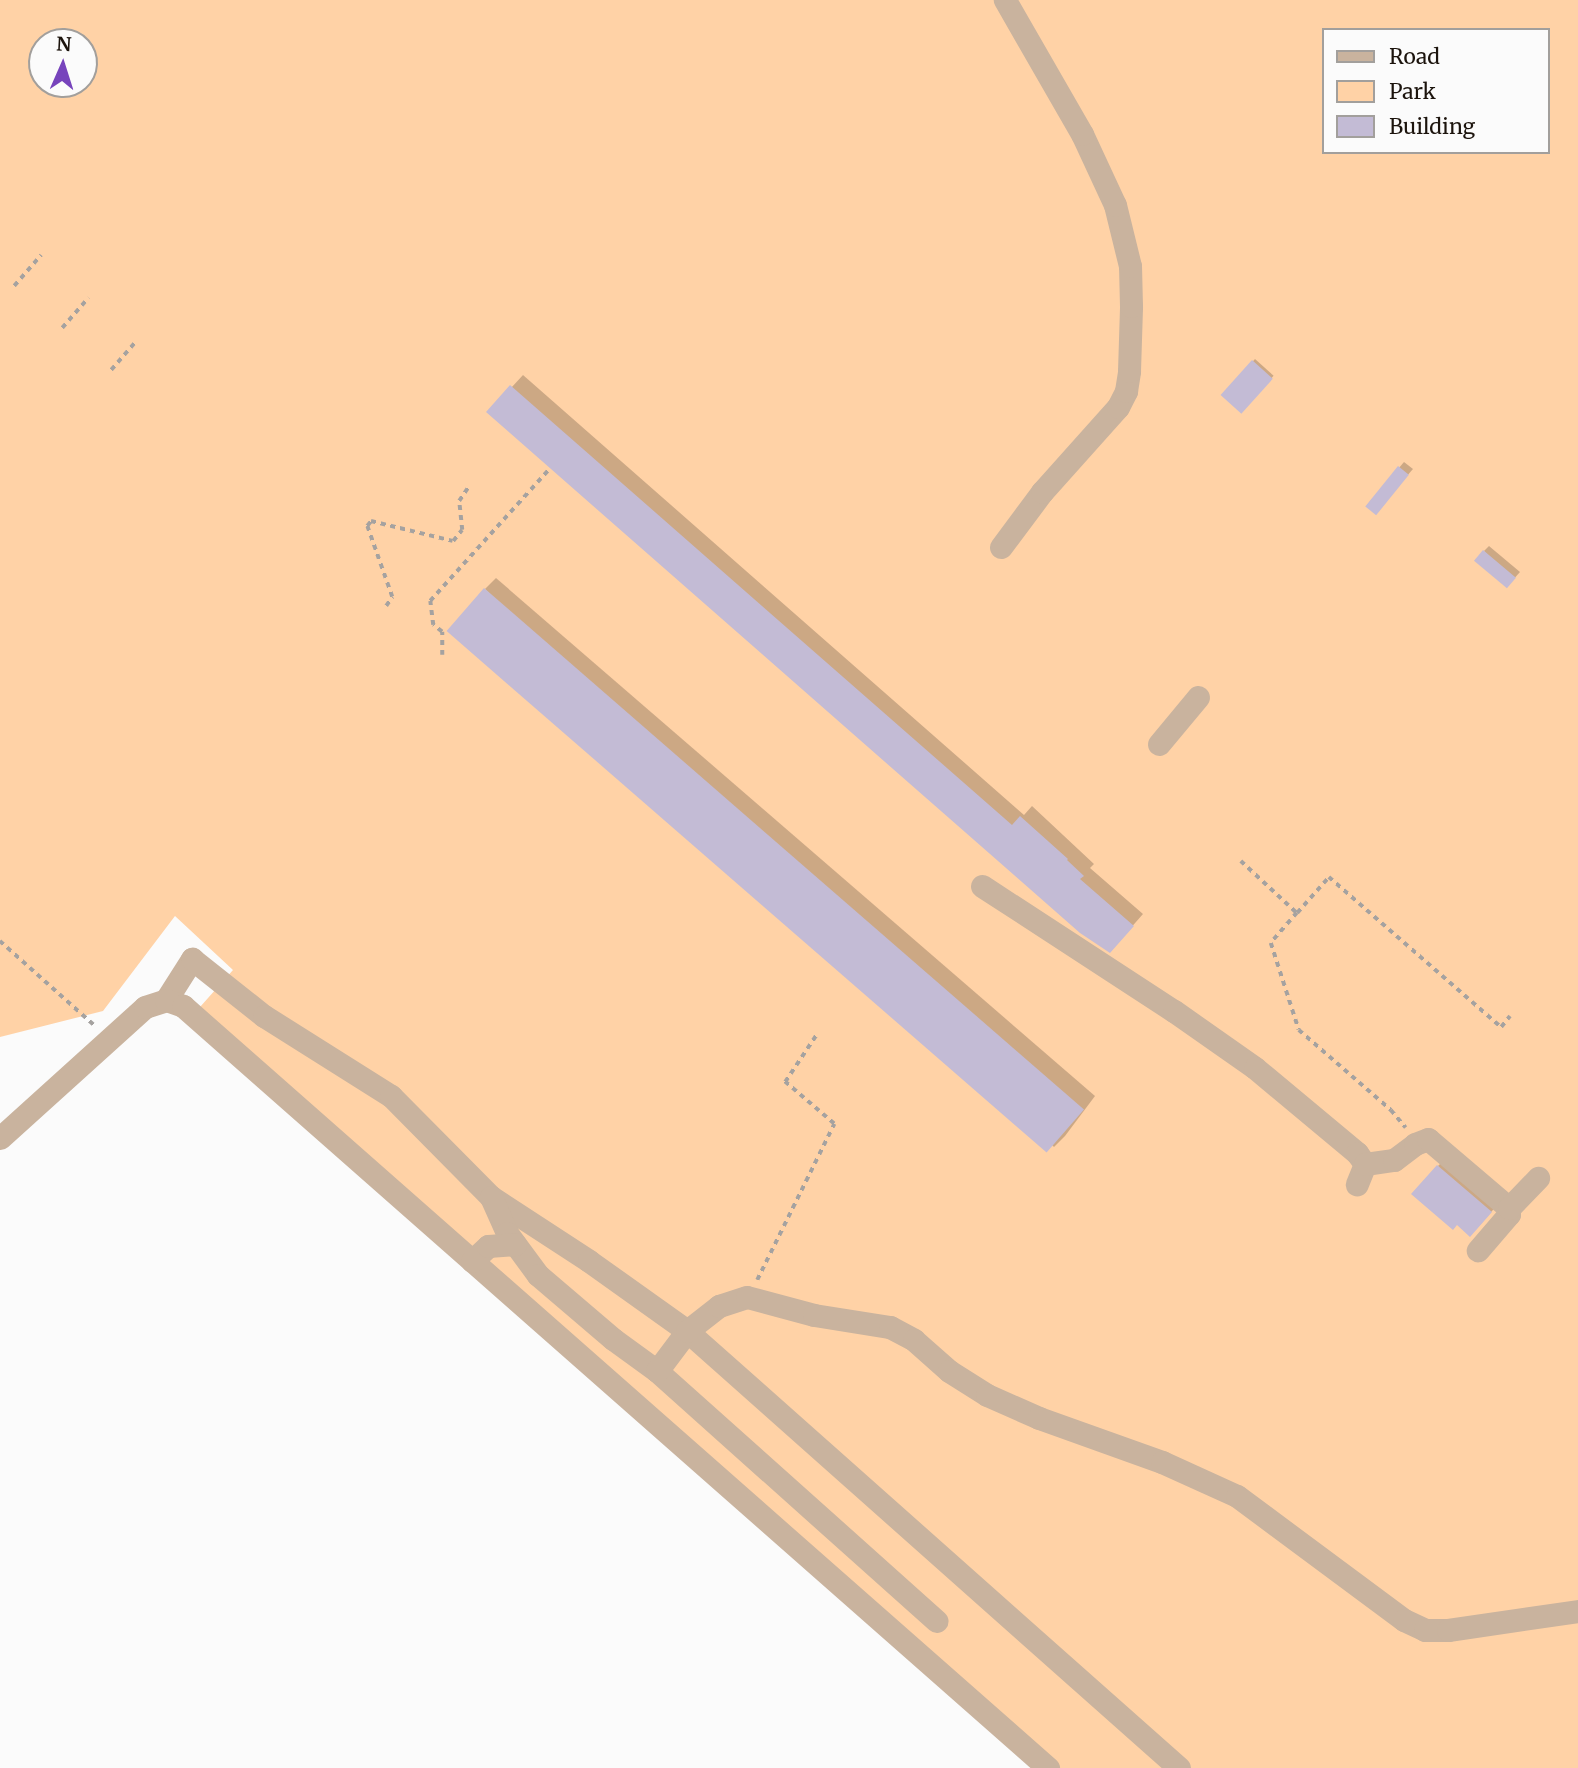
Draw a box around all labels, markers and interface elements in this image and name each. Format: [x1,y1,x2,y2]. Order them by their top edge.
north arrow [28,28,98,98]
legend [1322,28,1550,154]
text: N [56,32,72,56]
text: Road [1389,43,1440,70]
text: Park [1389,78,1436,105]
text: Building [1389,113,1475,140]

